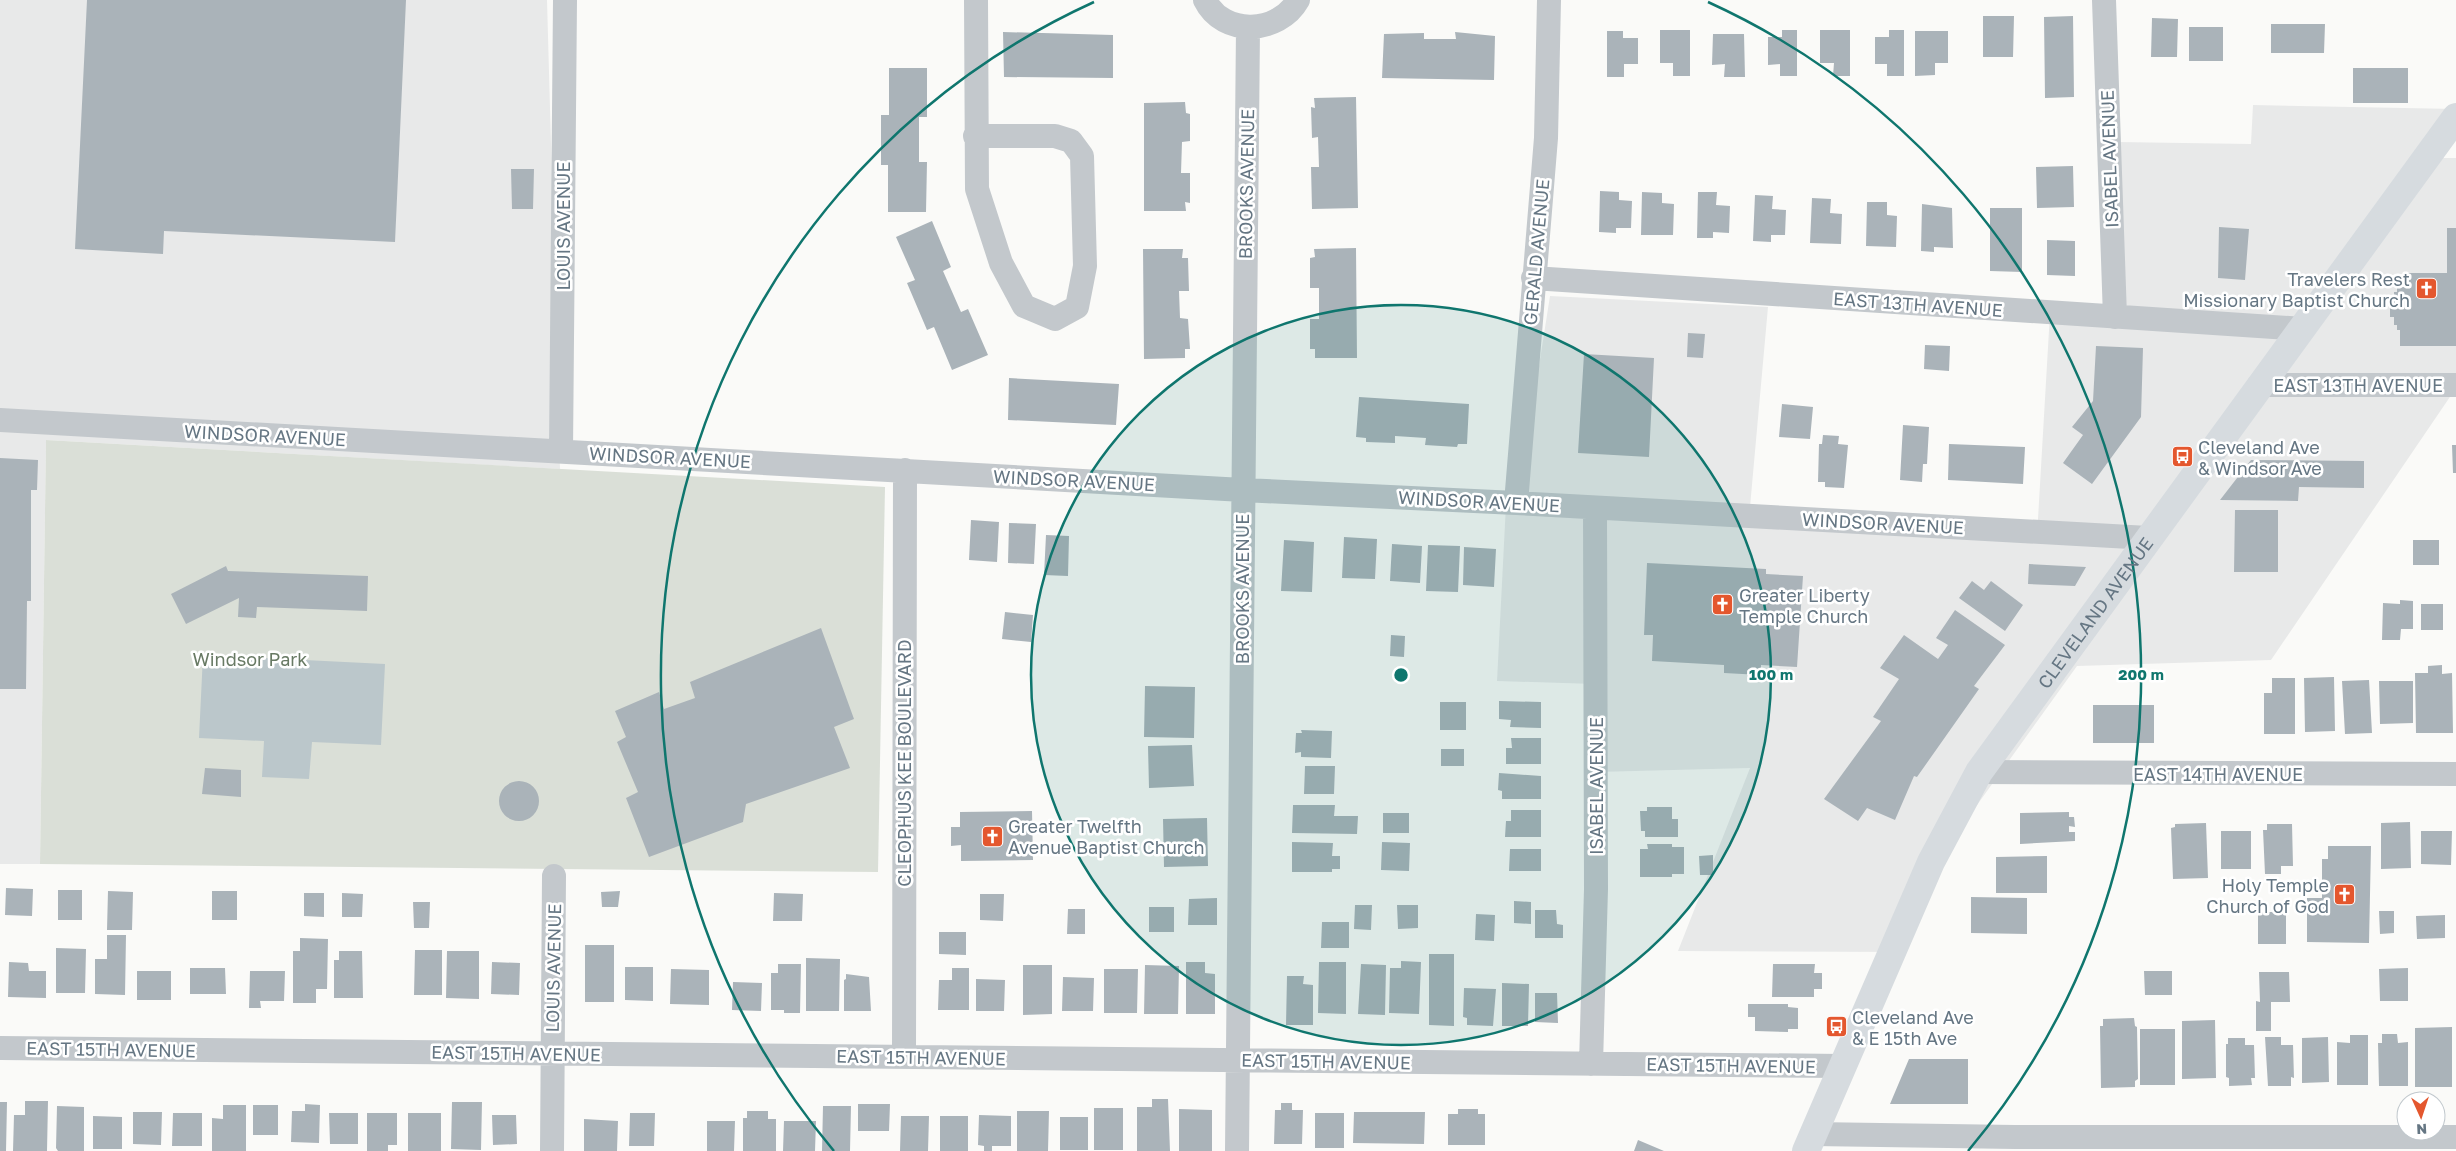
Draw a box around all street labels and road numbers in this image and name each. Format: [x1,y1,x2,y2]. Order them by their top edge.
street label: ISABEL AVENUE [2096,90,2122,228]
street label: BROOKS AVENUE [1234,109,1258,259]
street label: LOUIS AVENUE [552,162,574,290]
street label: GERALD AVENUE [1519,178,1553,326]
street label: EAST 13TH AVENUE [1833,287,2003,321]
street label: EAST 13TH AVENUE [2273,374,2443,396]
street label: WINDSOR AVENUE [183,420,347,450]
street label: WINDSOR AVENUE [588,442,752,472]
street label: WINDSOR AVENUE [992,465,1156,495]
street label: WINDSOR AVENUE [1397,486,1561,516]
street label: WINDSOR AVENUE [1801,508,1965,538]
street label: BROOKS AVENUE [1231,514,1253,664]
street label: CLEVELAND AVENUE [2033,533,2157,693]
street label: CLEOPHUS KEE BOULEVARD [893,639,915,887]
street label: ISABEL AVENUE [1585,717,1607,855]
street label: EAST 14TH AVENUE [2133,763,2303,785]
street label: LOUIS AVENUE [541,903,565,1033]
street label: EAST 15TH AVENUE [26,1037,196,1061]
street label: EAST 15TH AVENUE [431,1041,601,1065]
street label: EAST 15TH AVENUE [836,1045,1006,1069]
street label: EAST 15TH AVENUE [1241,1049,1411,1073]
street label: EAST 15TH AVENUE [1646,1053,1816,1077]

